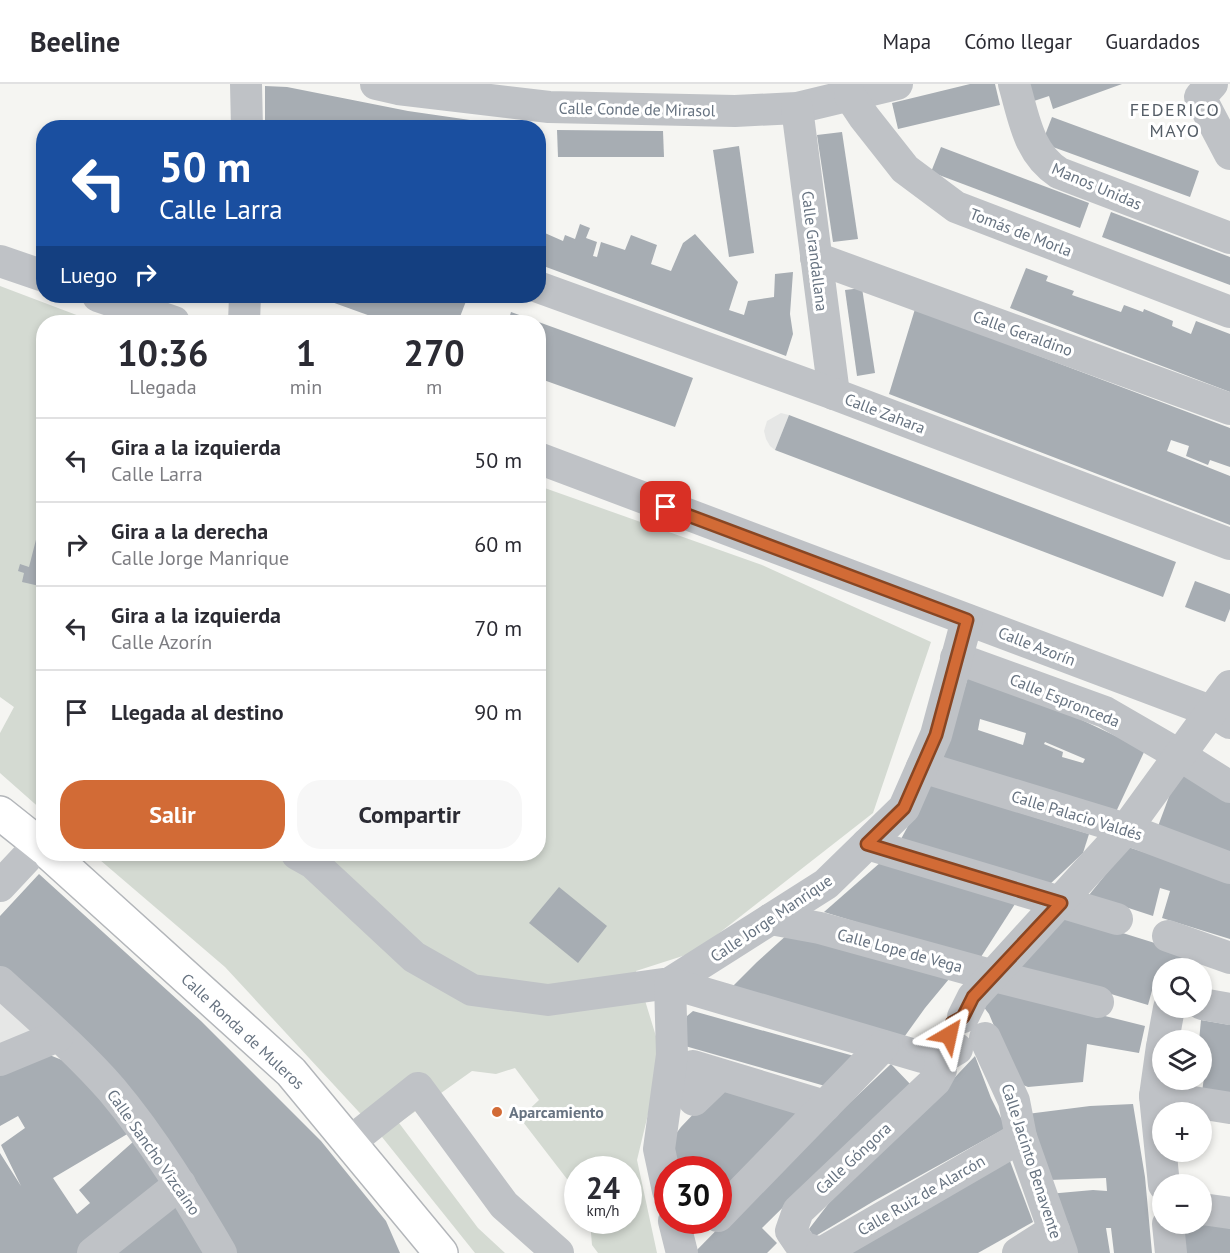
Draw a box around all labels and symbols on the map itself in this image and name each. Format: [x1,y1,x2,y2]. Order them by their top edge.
street label: Calle Conde de Mirasol [558,98,716,120]
district label: FEDERICO MAYO [1130,98,1220,142]
street label: Manos Unidas [1049,158,1145,214]
street label: Calle Grandallana [798,190,832,312]
street label: Tomás de Morla [967,203,1075,261]
street label: Calle Geraldino [970,306,1076,360]
street label: Calle Zahara [842,389,928,437]
pin [640,481,691,532]
street label: Calle Azorín [996,622,1078,670]
street label: Calle Espronceda [1007,669,1123,731]
street label: Calle Palacio Valdés [1009,786,1145,844]
street label: Calle Jorge Manrique [706,870,836,966]
street label: Calle Lope de Vega [835,924,965,976]
street label: Calle Ronda de Muleros [177,969,309,1093]
position arrow [917,1003,981,1067]
street label: Calle Jacinto Benavente [998,1081,1066,1241]
street label: Calle Sancho Vizcaíno [103,1085,205,1219]
place label: Aparcamiento [509,1102,604,1122]
marker: Aparcamiento [490,1105,504,1119]
street label: Calle Góngora [811,1118,895,1198]
street label: Calle Ruiz de Alarcón [854,1150,988,1240]
speed limit sign: 30 [654,1156,732,1234]

